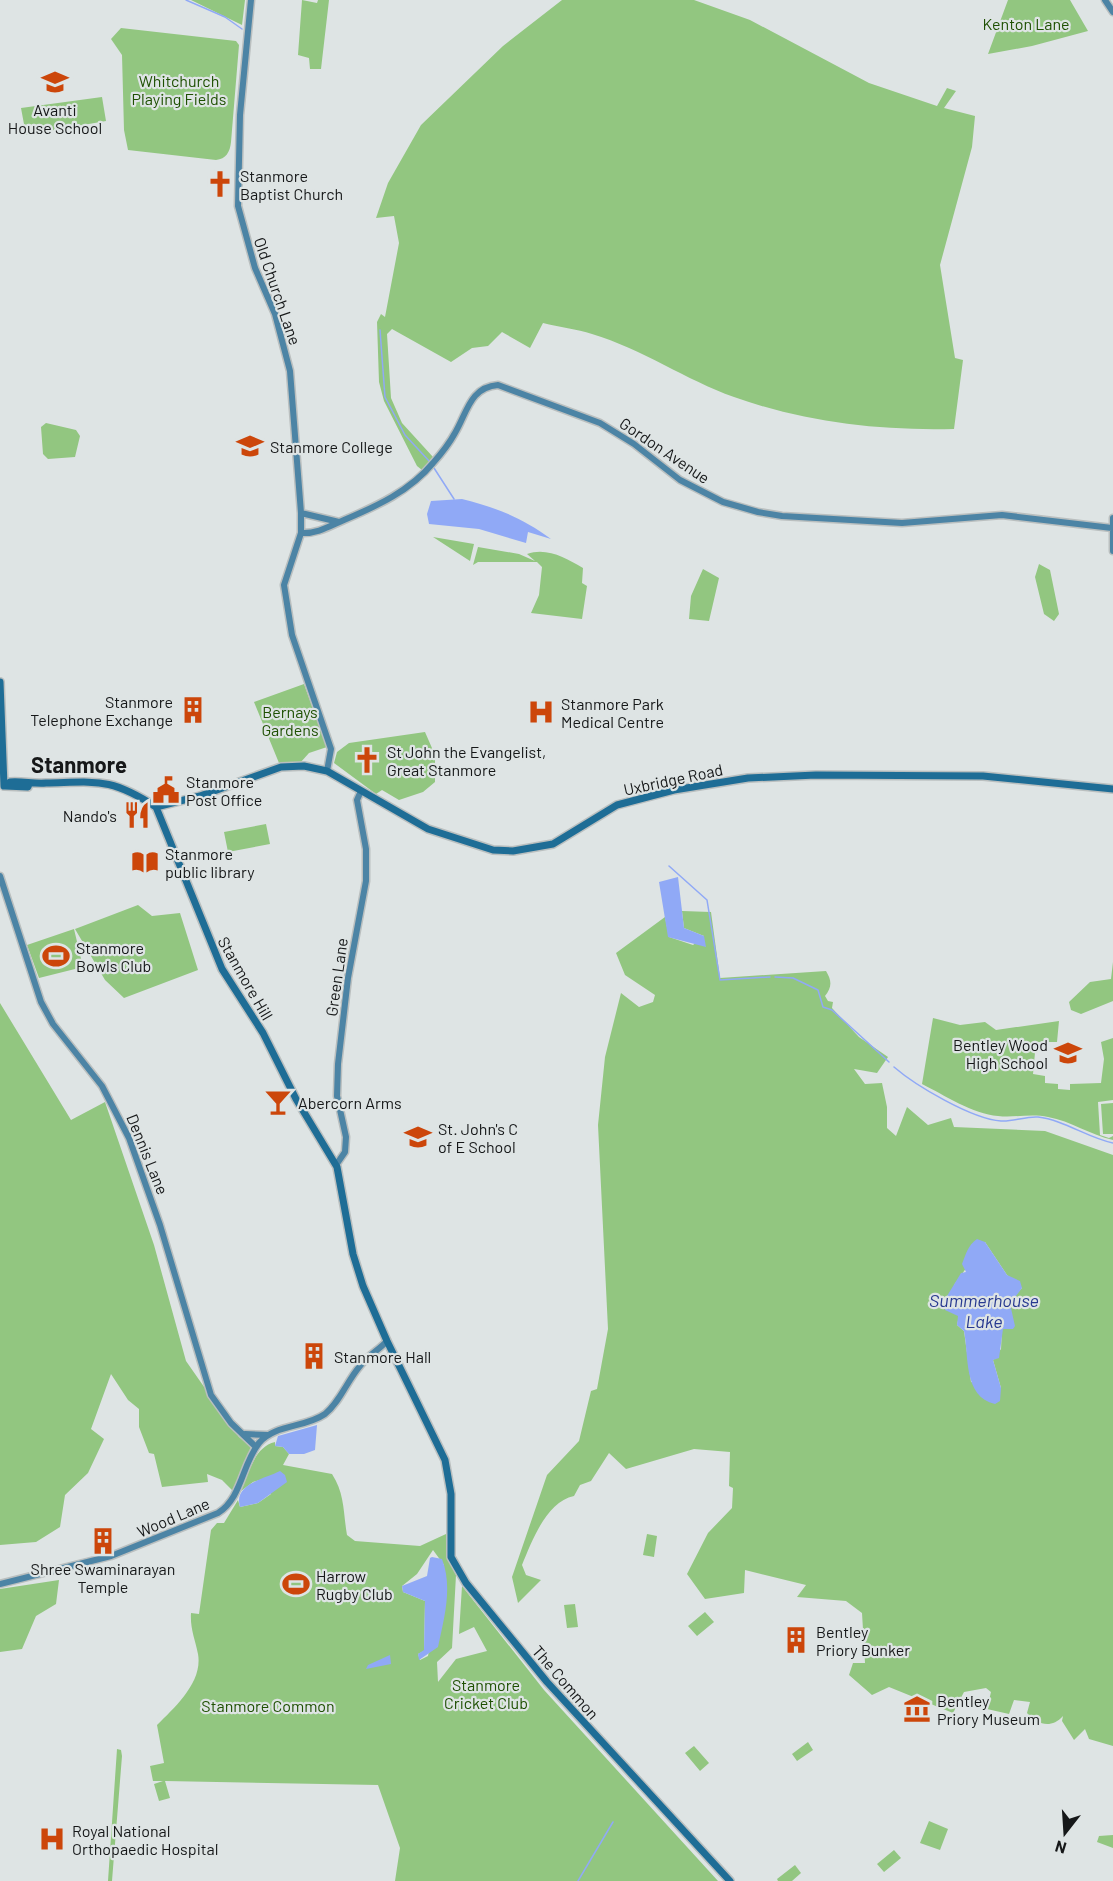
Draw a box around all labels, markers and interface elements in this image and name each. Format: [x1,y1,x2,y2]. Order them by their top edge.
park label: Kenton Lane [982,14,1070,33]
school or university icon: Avanti House School [40,67,70,97]
park label: Whitchurch Playing Fields [132,71,226,108]
place label: Avanti House School [8,100,102,137]
place label: Stanmore Baptist Church [240,166,343,203]
church icon: Stanmore Baptist Church [205,169,235,199]
street label: Old Church Lane [251,235,305,347]
street label: Gordon Avenue [616,413,714,487]
school or university icon: Stanmore College [235,431,265,461]
place label: Stanmore College [270,437,393,456]
place label: Stanmore Telephone Exchange [30,692,173,729]
place label: Stanmore Park Medical Centre [561,694,664,731]
building icon: Stanmore Telephone Exchange [178,695,208,725]
hospital icon: Stanmore Park Medical Centre [526,697,556,727]
park label: Bernays Gardens [261,702,319,739]
place label: St John the Evangelist, Great Stanmore [387,742,546,779]
church icon: St John the Evangelist, Great Stanmore [352,745,382,775]
district label: Stanmore [31,751,127,777]
street label: Uxbridge Road [622,759,724,799]
place label: Stanmore Post Office [186,772,262,809]
public building icon: Stanmore Post Office [151,775,181,805]
restaurant icon: Nando's [122,800,152,830]
place label: Nando's [63,806,117,825]
place label: Stanmore public library [165,844,255,881]
library icon: Stanmore public library [130,847,160,877]
street label: Stanmore Hill [214,933,278,1023]
street label: Green Lane [321,937,351,1017]
place label: Stanmore Bowls Club [76,938,151,975]
sports icon: Stanmore Bowls Club [41,941,71,971]
place label: Bentley Wood High School [953,1035,1048,1072]
school or university icon: Bentley Wood High School [1053,1038,1083,1068]
bar icon: Abercorn Arms [263,1087,293,1117]
place label: Abercorn Arms [298,1093,402,1112]
street label: Dennis Lane [123,1111,173,1197]
place label: St. John's C of E School [438,1119,518,1156]
school or university icon: St. John's C of E School [403,1122,433,1152]
water label: Summerhouse Lake [929,1289,1039,1332]
building icon: Stanmore Hall [299,1341,329,1371]
place label: Stanmore Hall [334,1347,431,1366]
street label: Wood Lane [134,1493,212,1541]
building icon: Shree Swaminarayan Temple [88,1526,118,1556]
place label: Shree Swaminarayan Temple [31,1559,175,1596]
place label: Harrow Rugby Club [316,1566,393,1603]
sports icon: Harrow Rugby Club [281,1569,311,1599]
place label: Bentley Priory Bunker [816,1622,910,1659]
building icon: Bentley Priory Bunker [781,1625,811,1655]
street label: The Common [529,1641,603,1723]
park label: Stanmore Cricket Club [444,1675,528,1712]
place label: Bentley Priory Museum [937,1691,1040,1728]
museum icon: Bentley Priory Museum [902,1694,932,1724]
park label: Stanmore Common [201,1696,335,1715]
north arrow [1035,1803,1095,1863]
place label: Royal National Orthopaedic Hospital [72,1821,218,1858]
hospital icon: Royal National Orthopaedic Hospital [37,1824,67,1854]
text: N [1053,1837,1068,1858]

